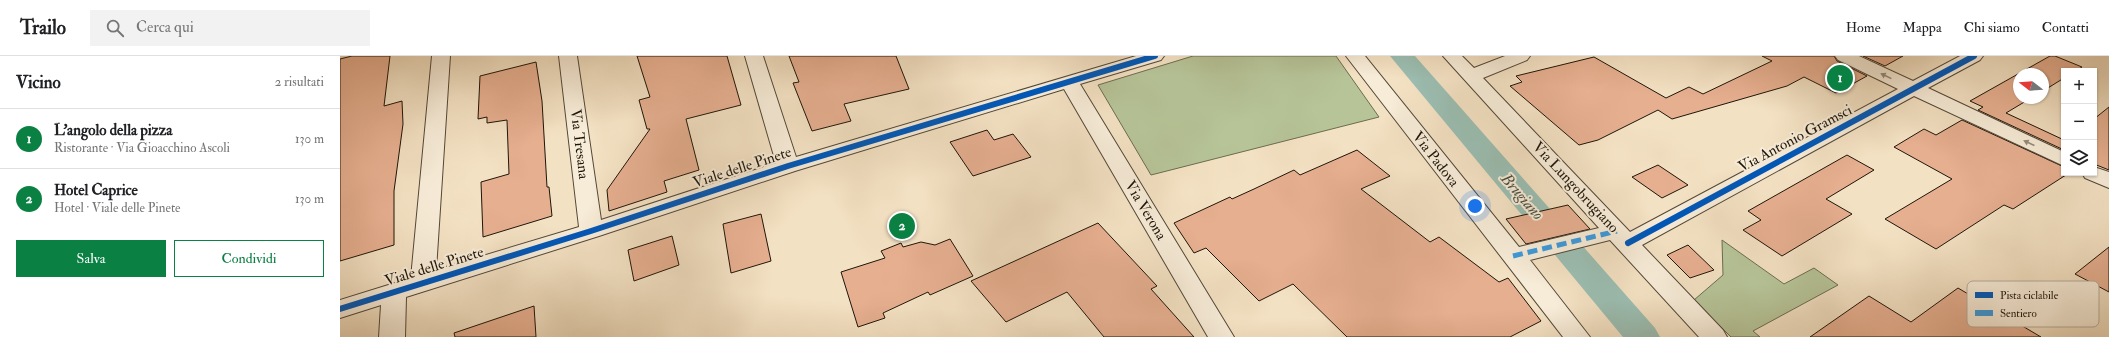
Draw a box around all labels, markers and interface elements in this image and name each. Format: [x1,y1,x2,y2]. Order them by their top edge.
search box [90,10,370,46]
text: Trailo [20,16,66,40]
icon: search [104,17,126,39]
text: Cerca qui [136,18,194,37]
text: Home [1846,19,1881,36]
text: Mappa [1903,19,1942,36]
text: Chi siamo [1964,19,2020,36]
text: Contatti [2042,19,2089,36]
pin: 1 [1827,63,1853,93]
north arrow [2013,68,2049,104]
map controls [2061,68,2097,176]
button: + [2061,68,2097,104]
text: Vicino [16,72,61,93]
one-way arrow [1880,73,1891,79]
text: 2 risultati [275,74,324,90]
street label: Via Antonio Gramsci [1735,100,1855,176]
button: − [2061,104,2097,140]
street label: Via Tresana [566,108,593,181]
text: L'angolo della pizza [54,121,173,140]
street label: Via Padova [1408,128,1464,192]
text: 1 [27,131,31,147]
text: 130 m [295,131,324,147]
street label: Via Lungobrugiano [1528,138,1623,237]
text: Ristorante · Via Gioacchino Ascoli [54,140,230,156]
one-way arrow [2023,140,2034,146]
button: layers [2061,140,2097,176]
street label: Viale delle Pinete [690,143,794,192]
water label: Brugiano [1496,169,1548,224]
street label: Via Verona [1120,177,1171,244]
text: Hotel Caprice [54,181,138,200]
text: 2 [26,191,32,207]
text: 130 m [295,191,324,207]
your location [1465,196,1485,216]
text: Hotel · Viale delle Pinete [54,200,181,216]
pin: 2 [889,211,915,241]
button: Salva [16,240,166,277]
button: Condividi [174,240,324,277]
street label: Viale delle Pinete [382,242,486,291]
legend [1967,281,2099,327]
text: Pista ciclabile [2000,289,2059,302]
text: Sentiero [2000,307,2037,320]

